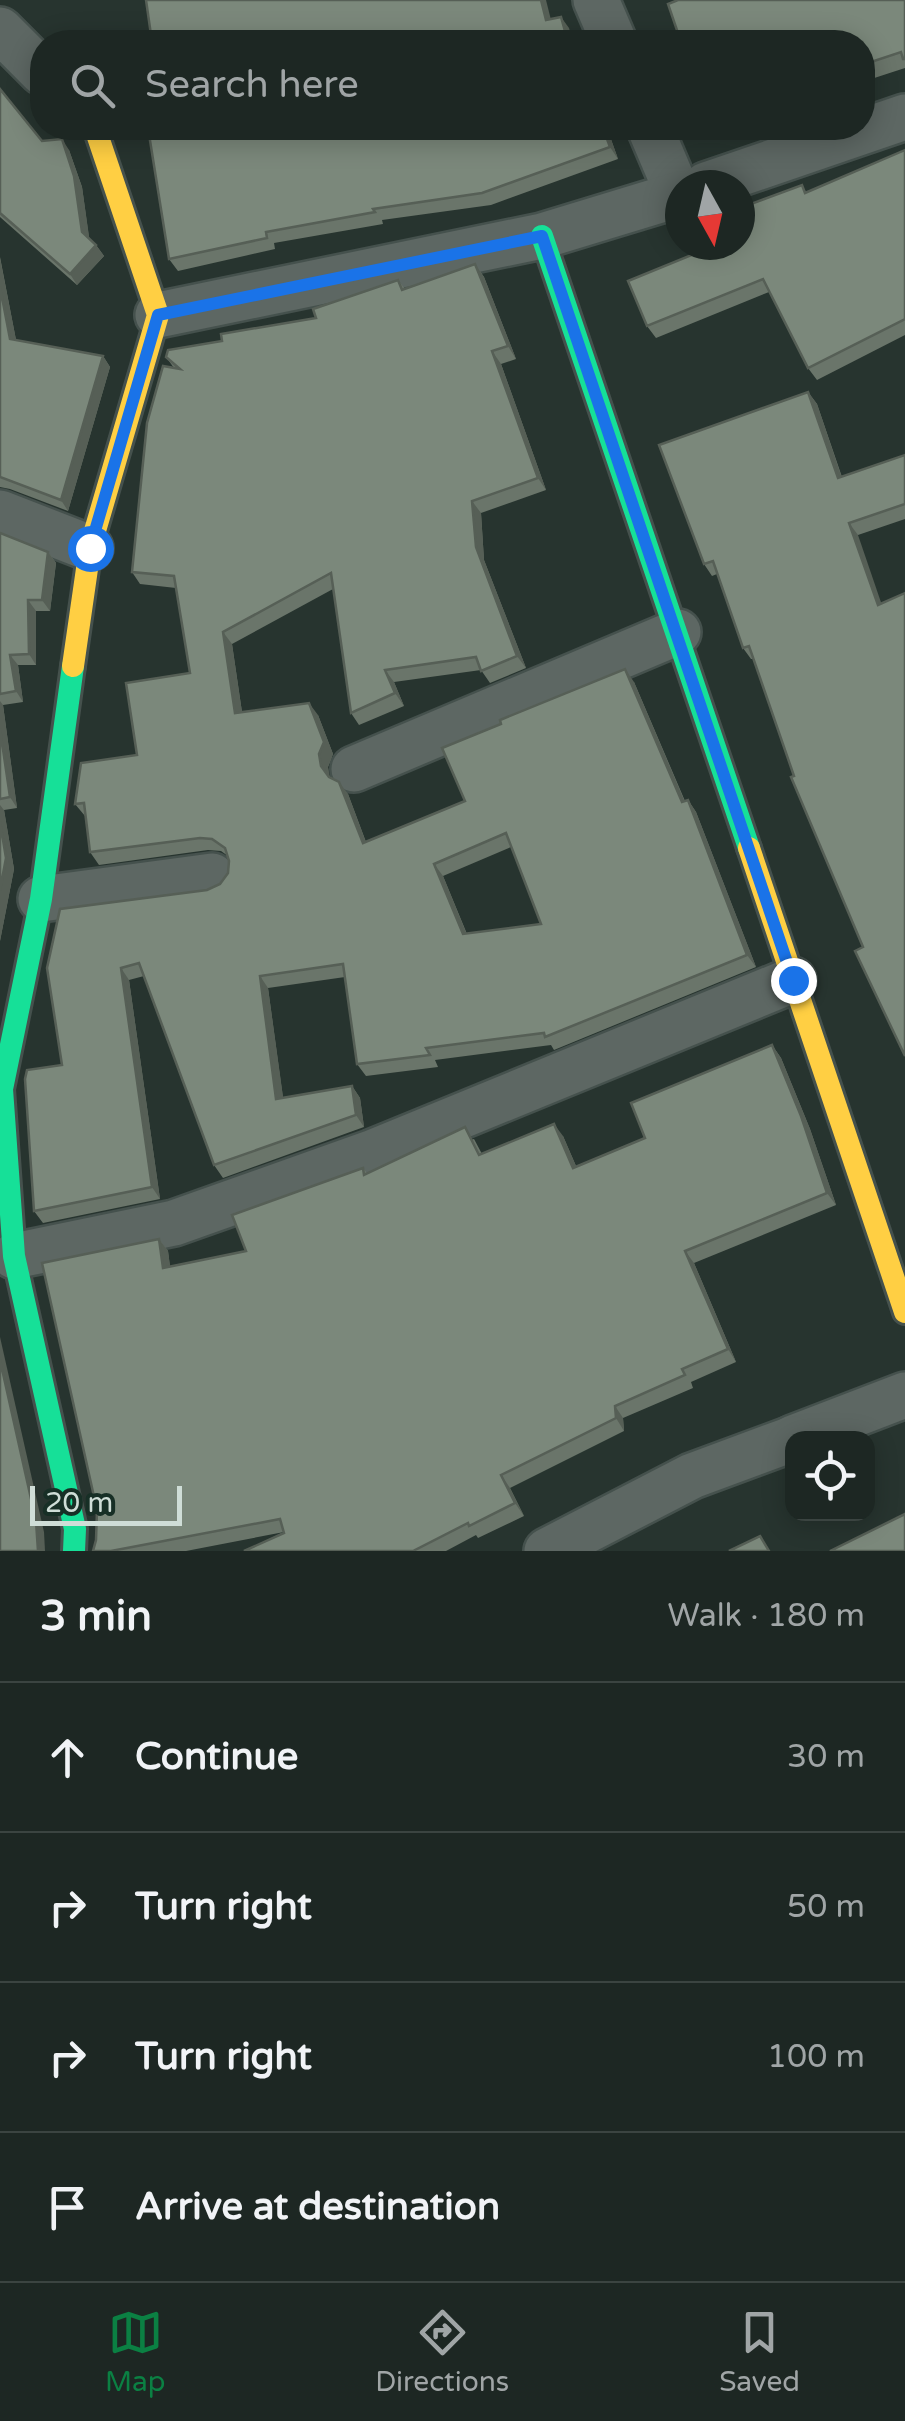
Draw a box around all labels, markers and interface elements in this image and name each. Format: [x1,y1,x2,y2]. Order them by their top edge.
search box [30,30,875,140]
icon: search [65,58,120,113]
text: Search here [145,62,359,108]
north arrow [665,170,755,260]
route start [68,526,114,572]
route end [771,958,817,1004]
map controls [785,1431,875,1521]
button: locate [785,1431,875,1521]
scale bar [30,1481,182,1526]
text: 20 m [45,1486,113,1520]
text: 3 min [40,1591,152,1642]
text: Walk · 180 m [668,1597,865,1635]
icon: ahead [40,1730,95,1785]
text: Continue [135,1734,298,1780]
text: 30 m [787,1738,865,1776]
icon: right [40,1880,95,1935]
text: Turn right [135,1884,312,1930]
text: 50 m [787,1888,865,1926]
icon: right [40,2030,95,2085]
text: Turn right [135,2034,312,2080]
text: 100 m [767,2038,865,2076]
icon: arrive [40,2180,95,2235]
text: Arrive at destination [135,2184,500,2230]
tab: Map [105,2305,165,2399]
tab: Directions [375,2305,509,2399]
tab: Saved [719,2305,800,2399]

